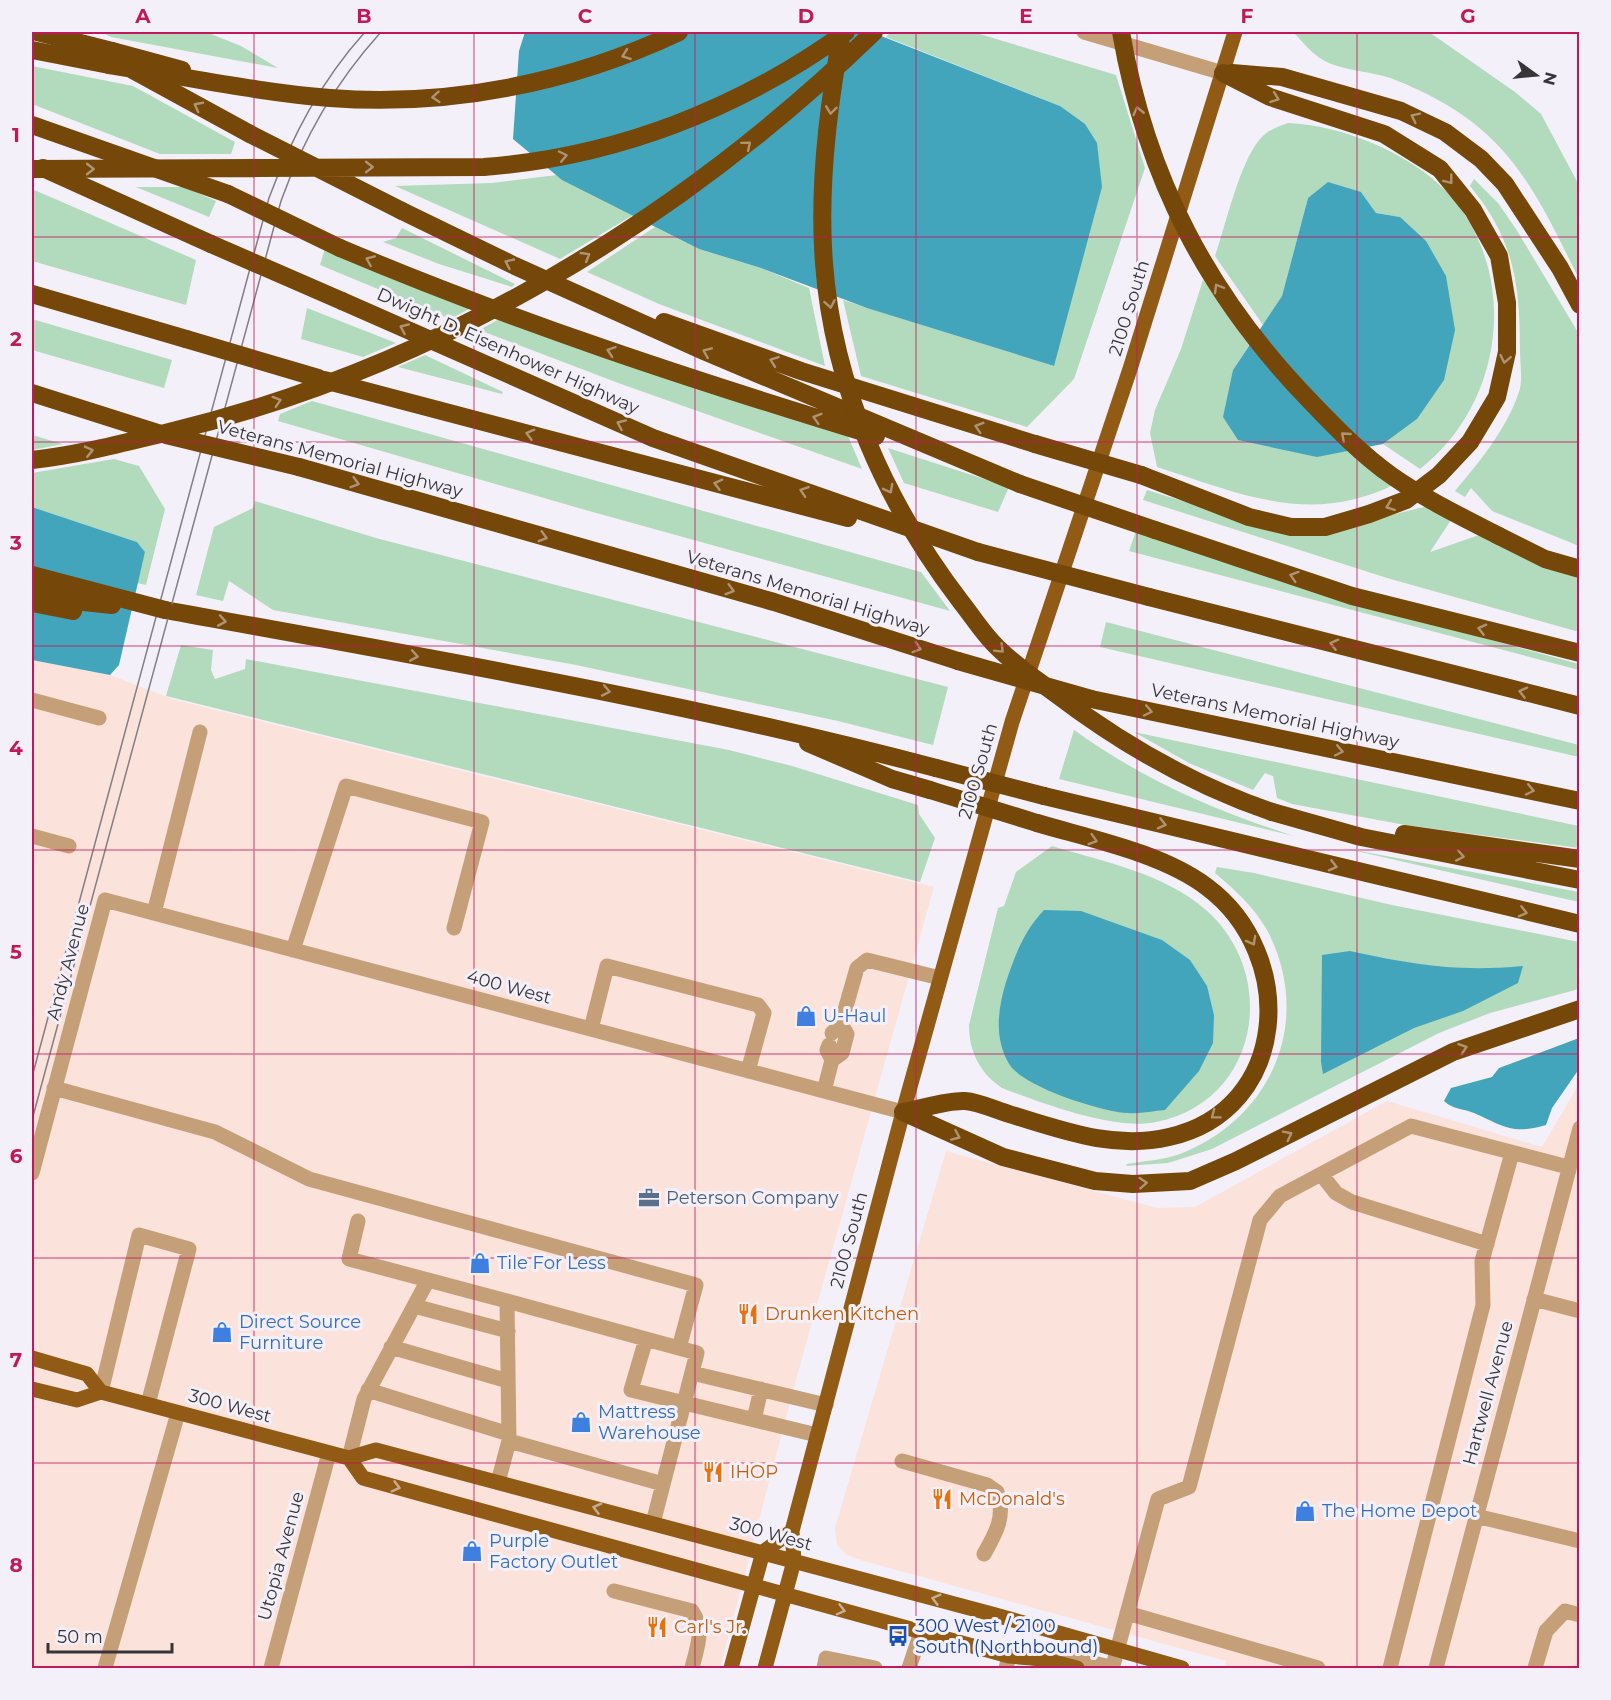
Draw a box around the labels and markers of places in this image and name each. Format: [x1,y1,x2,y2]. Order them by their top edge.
shop icon: U-Haul [794,1004,818,1028]
place label: U-Haul [823,1005,886,1027]
office icon: Peterson Company [637,1186,661,1210]
place label: Peterson Company [666,1187,839,1209]
shop icon: Tile For Less [468,1251,492,1275]
place label: Tile For Less [497,1252,606,1274]
restaurant icon: Drunken Kitchen [736,1302,760,1326]
place label: Drunken Kitchen [765,1303,919,1325]
place label: Direct Source Furniture [239,1311,361,1354]
shop icon: Direct Source Furniture [210,1320,234,1344]
place label: Mattress Warehouse [598,1401,701,1444]
shop icon: Mattress Warehouse [569,1410,593,1434]
restaurant icon: IHOP [701,1460,725,1484]
place label: IHOP [730,1461,778,1483]
restaurant icon: McDonald's [930,1487,954,1511]
place label: McDonald's [959,1488,1065,1510]
shop icon: The Home Depot [1293,1499,1317,1523]
place label: The Home Depot [1322,1500,1477,1522]
place label: Purple Factory Outlet [489,1530,618,1573]
shop icon: Purple Factory Outlet [460,1539,484,1563]
restaurant icon: Carl's Jr. [645,1615,669,1639]
place label: 300 West / 2100 South (Northbound) [915,1615,1098,1658]
place label: Carl's Jr. [674,1616,746,1638]
bus stop icon: 300 West / 2100 South (Northbound) [886,1624,910,1648]

